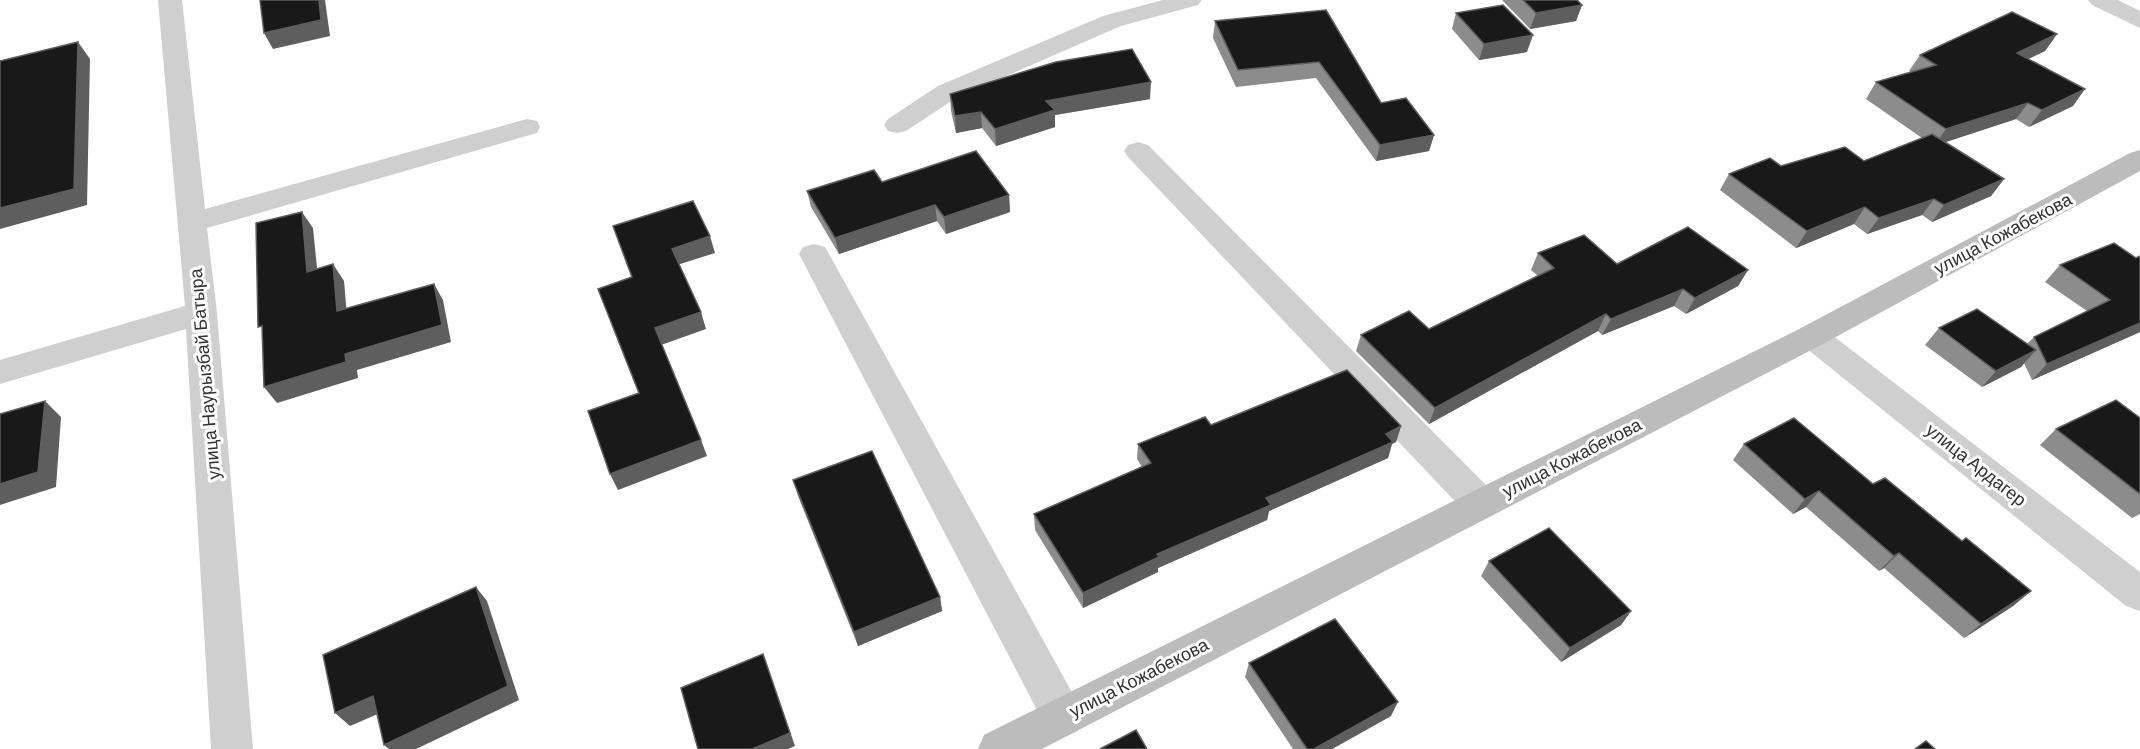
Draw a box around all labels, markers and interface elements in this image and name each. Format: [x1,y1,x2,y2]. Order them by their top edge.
street label: улица Кожабекова [1930,187,2076,279]
street label: улица Наурызбай Батыра [184,267,224,481]
street label: улица Кожабекова [1498,412,1646,502]
street label: улица Ардагер [1922,418,2031,510]
street label: улица Кожабекова [1065,632,1213,722]

